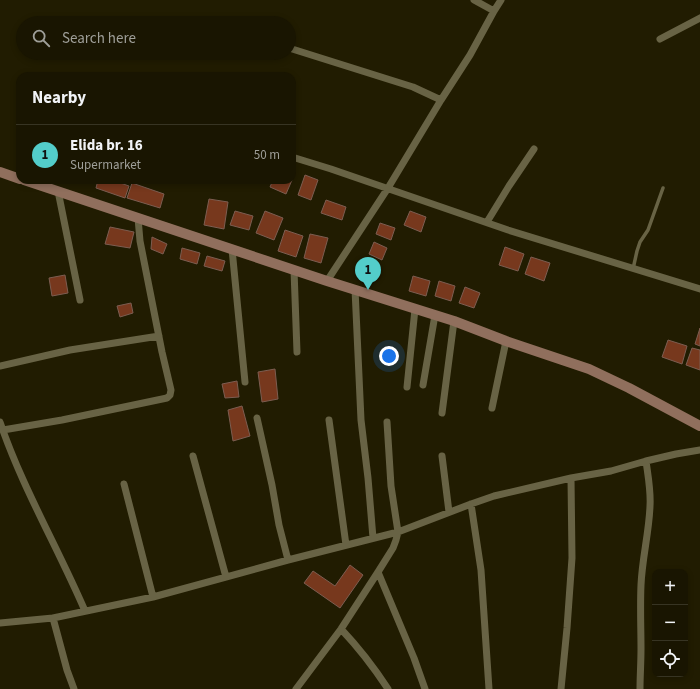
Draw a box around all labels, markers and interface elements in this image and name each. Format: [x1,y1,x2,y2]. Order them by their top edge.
search box [16,16,296,60]
icon: search [30,27,52,49]
text: Search here [62,28,136,49]
text: Nearby [32,86,86,110]
text: Elida br. 16 [70,135,143,156]
text: 1 [42,146,48,164]
text: 50 m [254,146,280,164]
text: Supermarket [70,156,141,174]
pin: 1 [355,257,381,290]
your location [379,346,399,366]
map controls [652,569,688,677]
button: + [652,569,688,605]
button: − [652,605,688,641]
button: locate [652,641,688,677]

